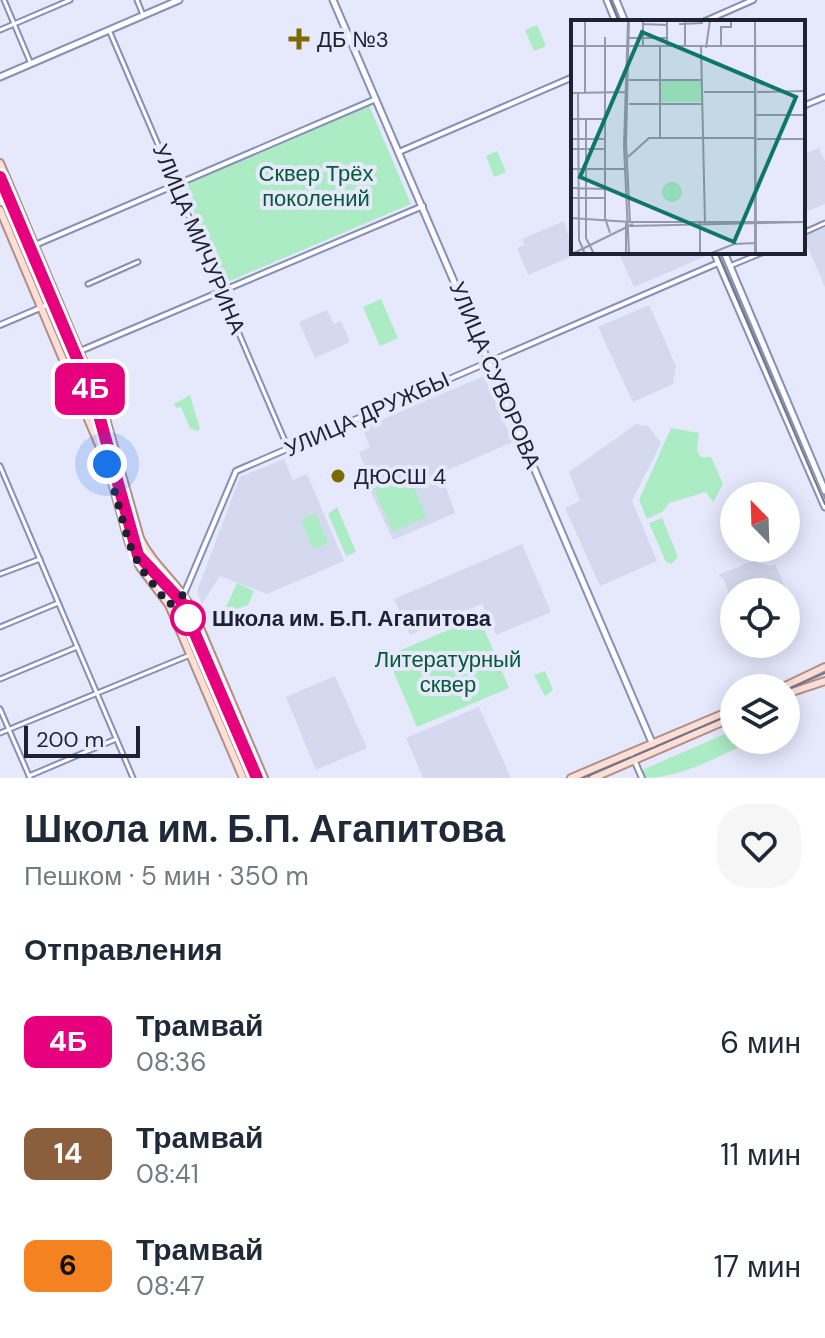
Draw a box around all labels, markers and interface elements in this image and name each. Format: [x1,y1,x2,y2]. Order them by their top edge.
inset map [571,20,805,254]
place label: ДБ №3 [317,25,389,54]
marker: ДБ №3 [288,28,310,50]
street label: УЛИЦА МИЧУРИНА [146,139,252,339]
park label: Сквер Трёх поколений [259,159,373,213]
street label: УЛИЦА СУВОРОВА [443,277,548,473]
line badge: 4Б [54,363,126,415]
street label: УЛИЦА ДРУЖБЫ [280,365,454,463]
text: 4Б [71,370,109,407]
your location [87,444,127,484]
place label: ДЮСШ 4 [354,462,446,491]
marker: ДЮСШ 4 [329,467,347,485]
north arrow [720,482,800,562]
map controls [720,482,800,754]
button: locate [720,578,800,658]
marker: Школа им. Б.П. Агапитова [171,601,205,635]
place label: Школа им. Б.П. Агапитова [212,604,492,633]
park label: Литературный сквер [375,645,521,699]
button: layers [720,674,800,754]
scale bar [24,722,140,758]
text: 200 m [36,725,104,754]
text: Школа им. Б.П. Агапитова [24,804,505,854]
button: heart [717,804,801,888]
text: Пешком · 5 мин · 350 m [24,859,309,893]
text: Отправления [24,930,223,969]
text: Трамвай [136,1006,264,1045]
text: 4Б [49,1023,87,1060]
text: 6 мин [720,1023,801,1062]
text: 08:36 [136,1045,207,1079]
text: Трамвай [136,1118,264,1157]
text: 14 [54,1135,82,1172]
text: 11 мин [720,1135,801,1174]
text: 08:41 [136,1157,199,1191]
text: Трамвай [136,1230,264,1269]
text: 6 [59,1247,77,1284]
text: 17 мин [714,1247,801,1286]
text: 08:47 [136,1269,205,1303]

